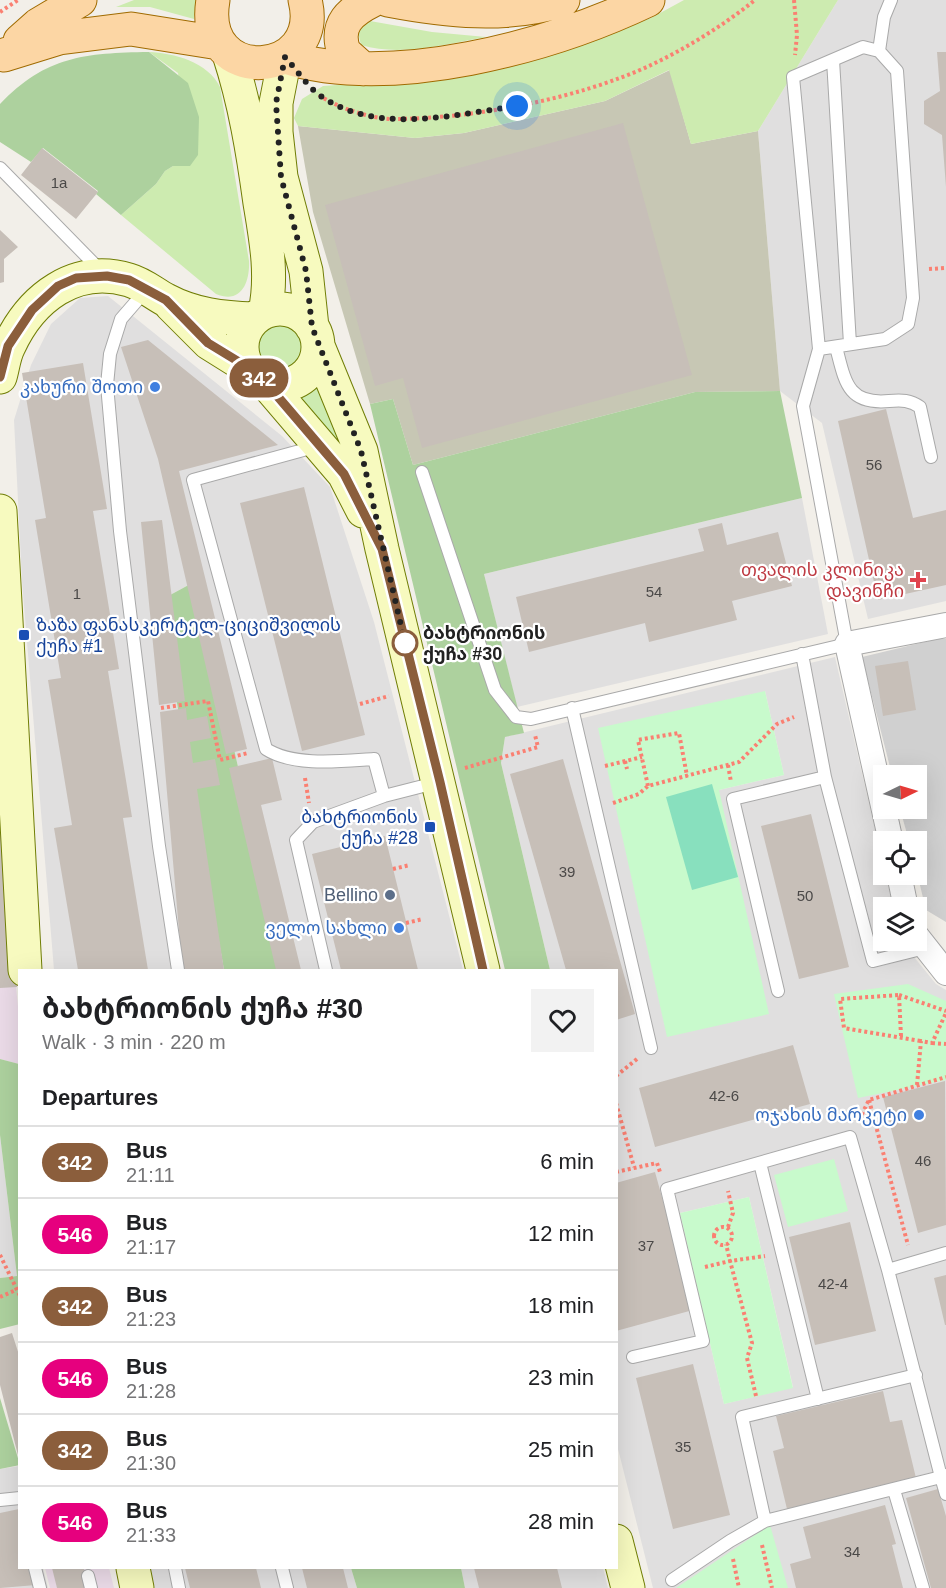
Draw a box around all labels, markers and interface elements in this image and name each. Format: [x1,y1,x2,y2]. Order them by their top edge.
your location [502,91,532,121]
house number: 1a [51,174,68,191]
line badge: 342 [224,358,294,398]
text: 342 [241,367,277,390]
place label: კახური შოთი [20,377,143,398]
marker: კახური შოთი [148,380,162,394]
house number: 56 [866,456,882,473]
place label: თვალის კლინიკა დავინჩი [741,560,904,602]
marker: თვალის კლინიკა დავინჩი [909,571,927,589]
house number: 54 [646,583,662,600]
house number: 1 [73,585,81,602]
place label: ზაზა ფანასკერტელ-ციციშვილის ქუჩა #1 [36,615,341,657]
place label: ბახტრიონის ქუჩა #30 [423,623,545,664]
marker: ზაზა ფანასკერტელ-ციციშვილის ქუჩა #1 [17,628,31,642]
marker: ბახტრიონის ქუჩა #30 [392,630,418,656]
north arrow [873,765,927,819]
map controls [873,765,927,951]
place label: ბახტრიონის ქუჩა #28 [301,807,418,849]
marker: ბახტრიონის ქუჩა #28 [423,820,437,834]
button: locate [873,831,927,885]
house number: 39 [559,863,575,880]
place label: Bellino [324,885,378,905]
house number: 50 [797,887,813,904]
marker: Bellino [383,888,397,902]
button: layers [873,897,927,951]
place label: ველო სახლი [265,918,387,939]
marker: ველო სახლი [392,921,406,935]
button: heart [531,989,594,1052]
text: ბახტრიონის ქუჩა #30 [42,993,363,1024]
text: Walk · 3 min · 220 m [42,1031,226,1053]
text: Departures [42,1085,158,1110]
house number: 42-6 [709,1087,739,1104]
place label: ოჯახის მარკეტი [755,1105,907,1126]
marker: ოჯახის მარკეტი [912,1108,926,1122]
text: Bus [126,1138,168,1163]
text: 6 min [540,1149,594,1174]
text: 342 [57,1151,93,1174]
house number: 46 [915,1152,931,1169]
text: 21:11 [126,1164,175,1186]
text: Bus [126,1210,168,1235]
text: 12 min [528,1221,594,1246]
text: 546 [57,1223,93,1246]
text: 21:17 [126,1236,176,1258]
house number: 37 [638,1237,654,1254]
house number: 42-4 [818,1275,848,1292]
text: Bus [126,1282,168,1307]
text: 18 min [528,1293,594,1318]
text: 342 [57,1295,93,1318]
text: 21:23 [126,1308,176,1330]
text: Bus [126,1354,168,1379]
text: 23 min [528,1365,594,1390]
text: 546 [57,1367,93,1390]
text: 21:28 [126,1380,176,1402]
text: Bus [126,1426,168,1451]
text: 25 min [528,1437,594,1462]
house number: 35 [675,1438,691,1455]
text: 342 [57,1439,93,1462]
text: 21:30 [126,1452,176,1474]
text: Bus [126,1498,168,1523]
text: 28 min [528,1509,594,1534]
text: 546 [57,1511,93,1534]
text: 21:33 [126,1524,176,1546]
house number: 34 [844,1543,860,1560]

